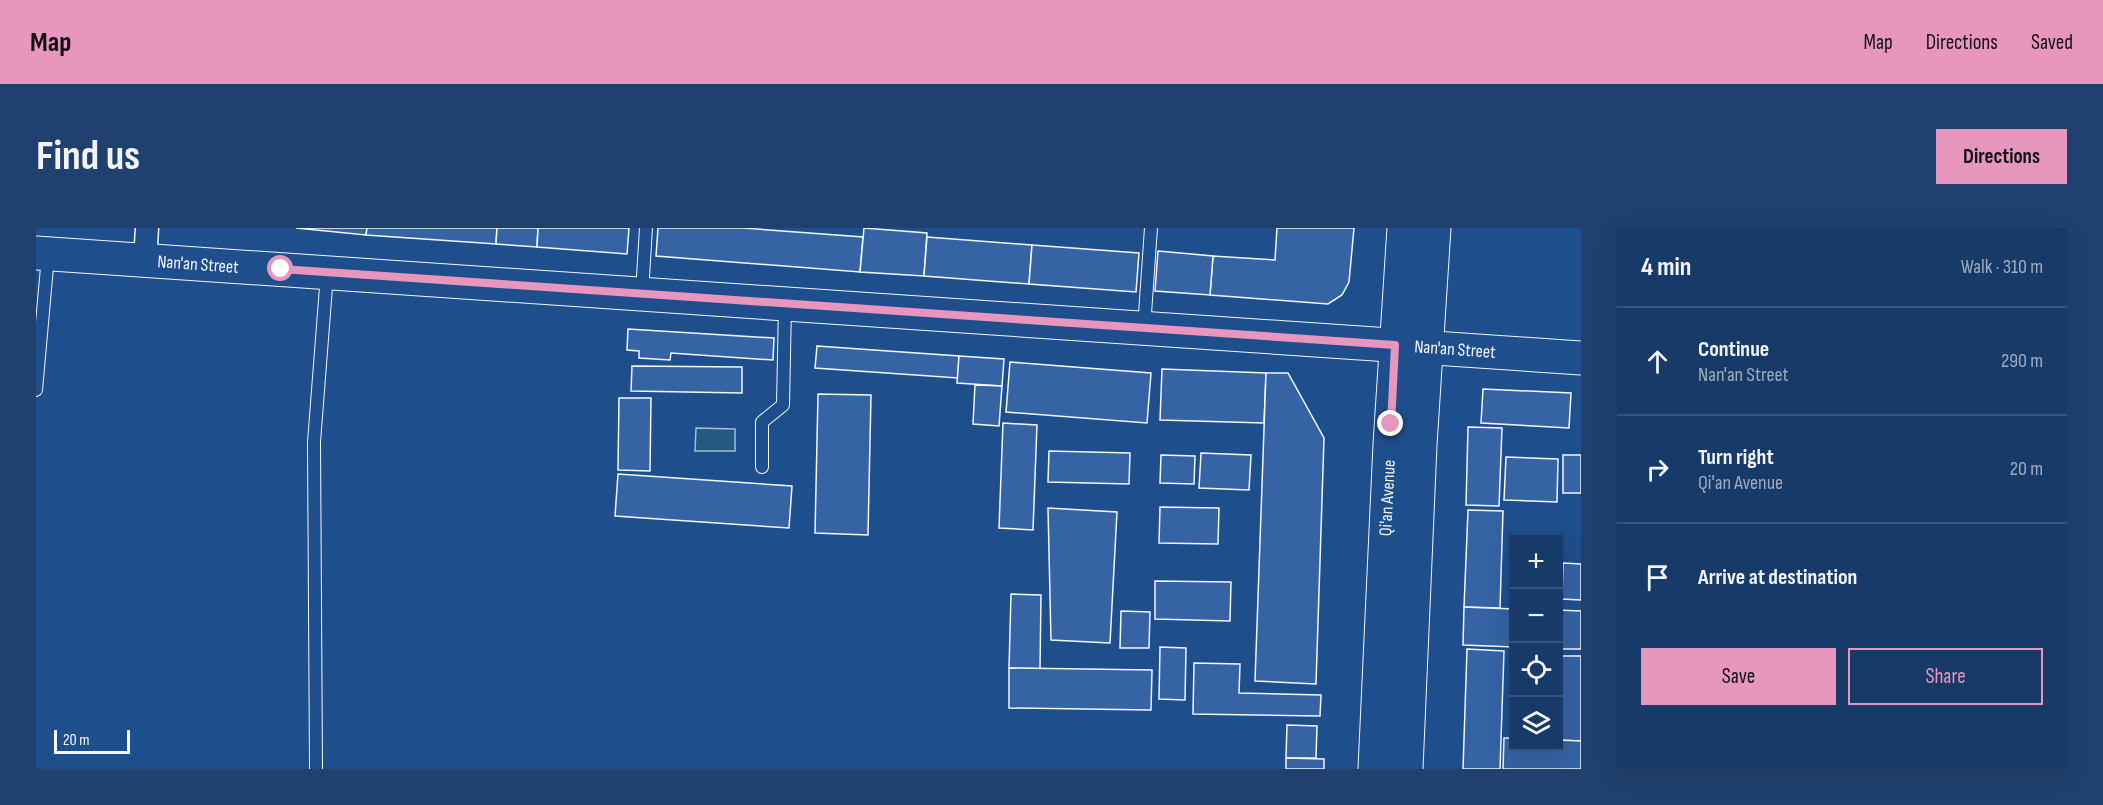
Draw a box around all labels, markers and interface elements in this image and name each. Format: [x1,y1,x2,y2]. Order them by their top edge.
text: Map [30,26,71,59]
text: Map [1863,30,1893,55]
text: Directions [1926,30,1998,55]
text: Saved [2031,30,2073,55]
button: Directions [1936,129,2067,184]
text: Find us [36,131,140,182]
street label: Nan'an Street [157,251,240,278]
text: 4 min [1641,252,1691,283]
route start [267,255,293,281]
text: Walk · 310 m [1961,255,2043,279]
street label: Nan'an Street [1414,336,1497,363]
text: Continue [1698,336,1769,363]
icon: ahead [1641,345,1674,378]
text: 290 m [2001,349,2043,373]
text: Nan'an Street [1698,363,1789,387]
route end [1377,410,1403,436]
text: Turn right [1698,444,1774,471]
icon: right [1641,453,1674,486]
text: 20 m [2010,457,2043,481]
street label: Qi'an Avenue [1375,459,1400,537]
text: Qi'an Avenue [1698,471,1783,495]
map controls [1509,535,1563,751]
button: + [1509,535,1563,589]
icon: arrive [1641,561,1674,594]
text: Arrive at destination [1698,564,1857,591]
button: − [1509,589,1563,643]
button: locate [1509,643,1563,697]
button: Save [1641,648,1836,705]
button: Share [1848,648,2043,705]
button: layers [1509,697,1563,751]
scale bar [54,727,130,754]
text: 20 m [63,731,90,750]

